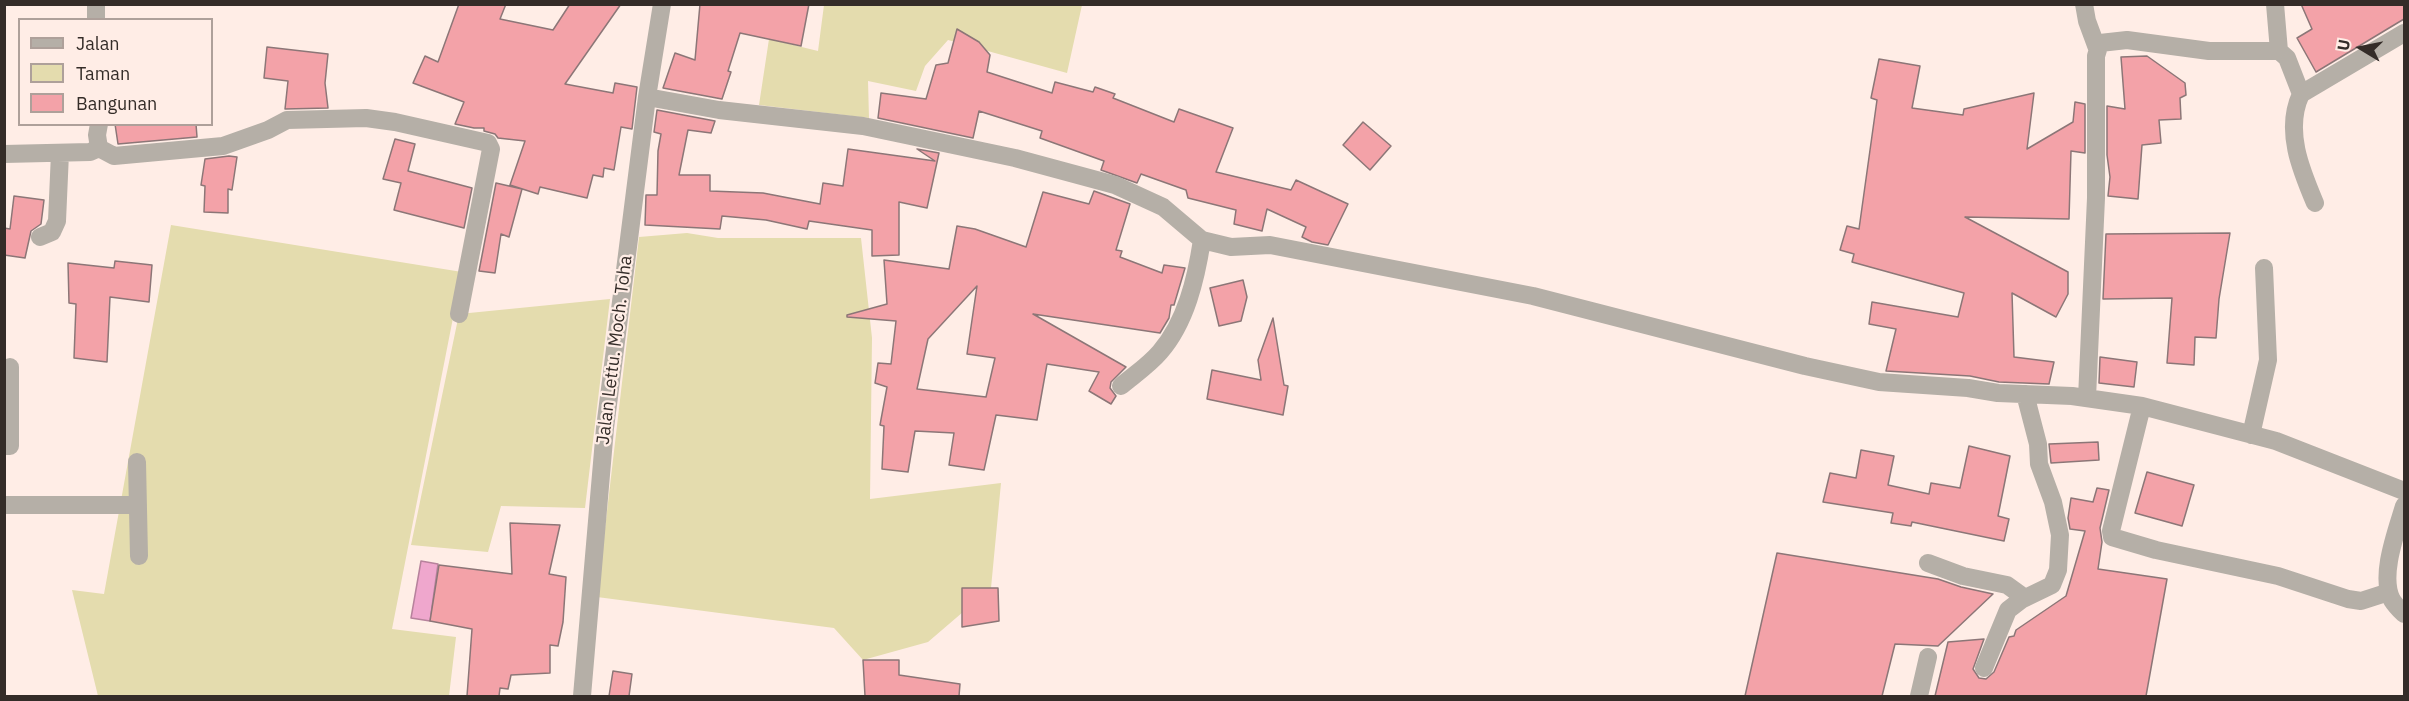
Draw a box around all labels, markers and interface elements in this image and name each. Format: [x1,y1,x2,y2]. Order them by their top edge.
legend [18,18,213,126]
north arrow [2331,18,2391,78]
text: Jalan [76,32,120,55]
text: U [2332,38,2354,52]
text: Taman [76,62,130,85]
text: Bangunan [76,92,157,115]
street label: Jalan Lettu. Moch. Toha [593,254,637,446]

